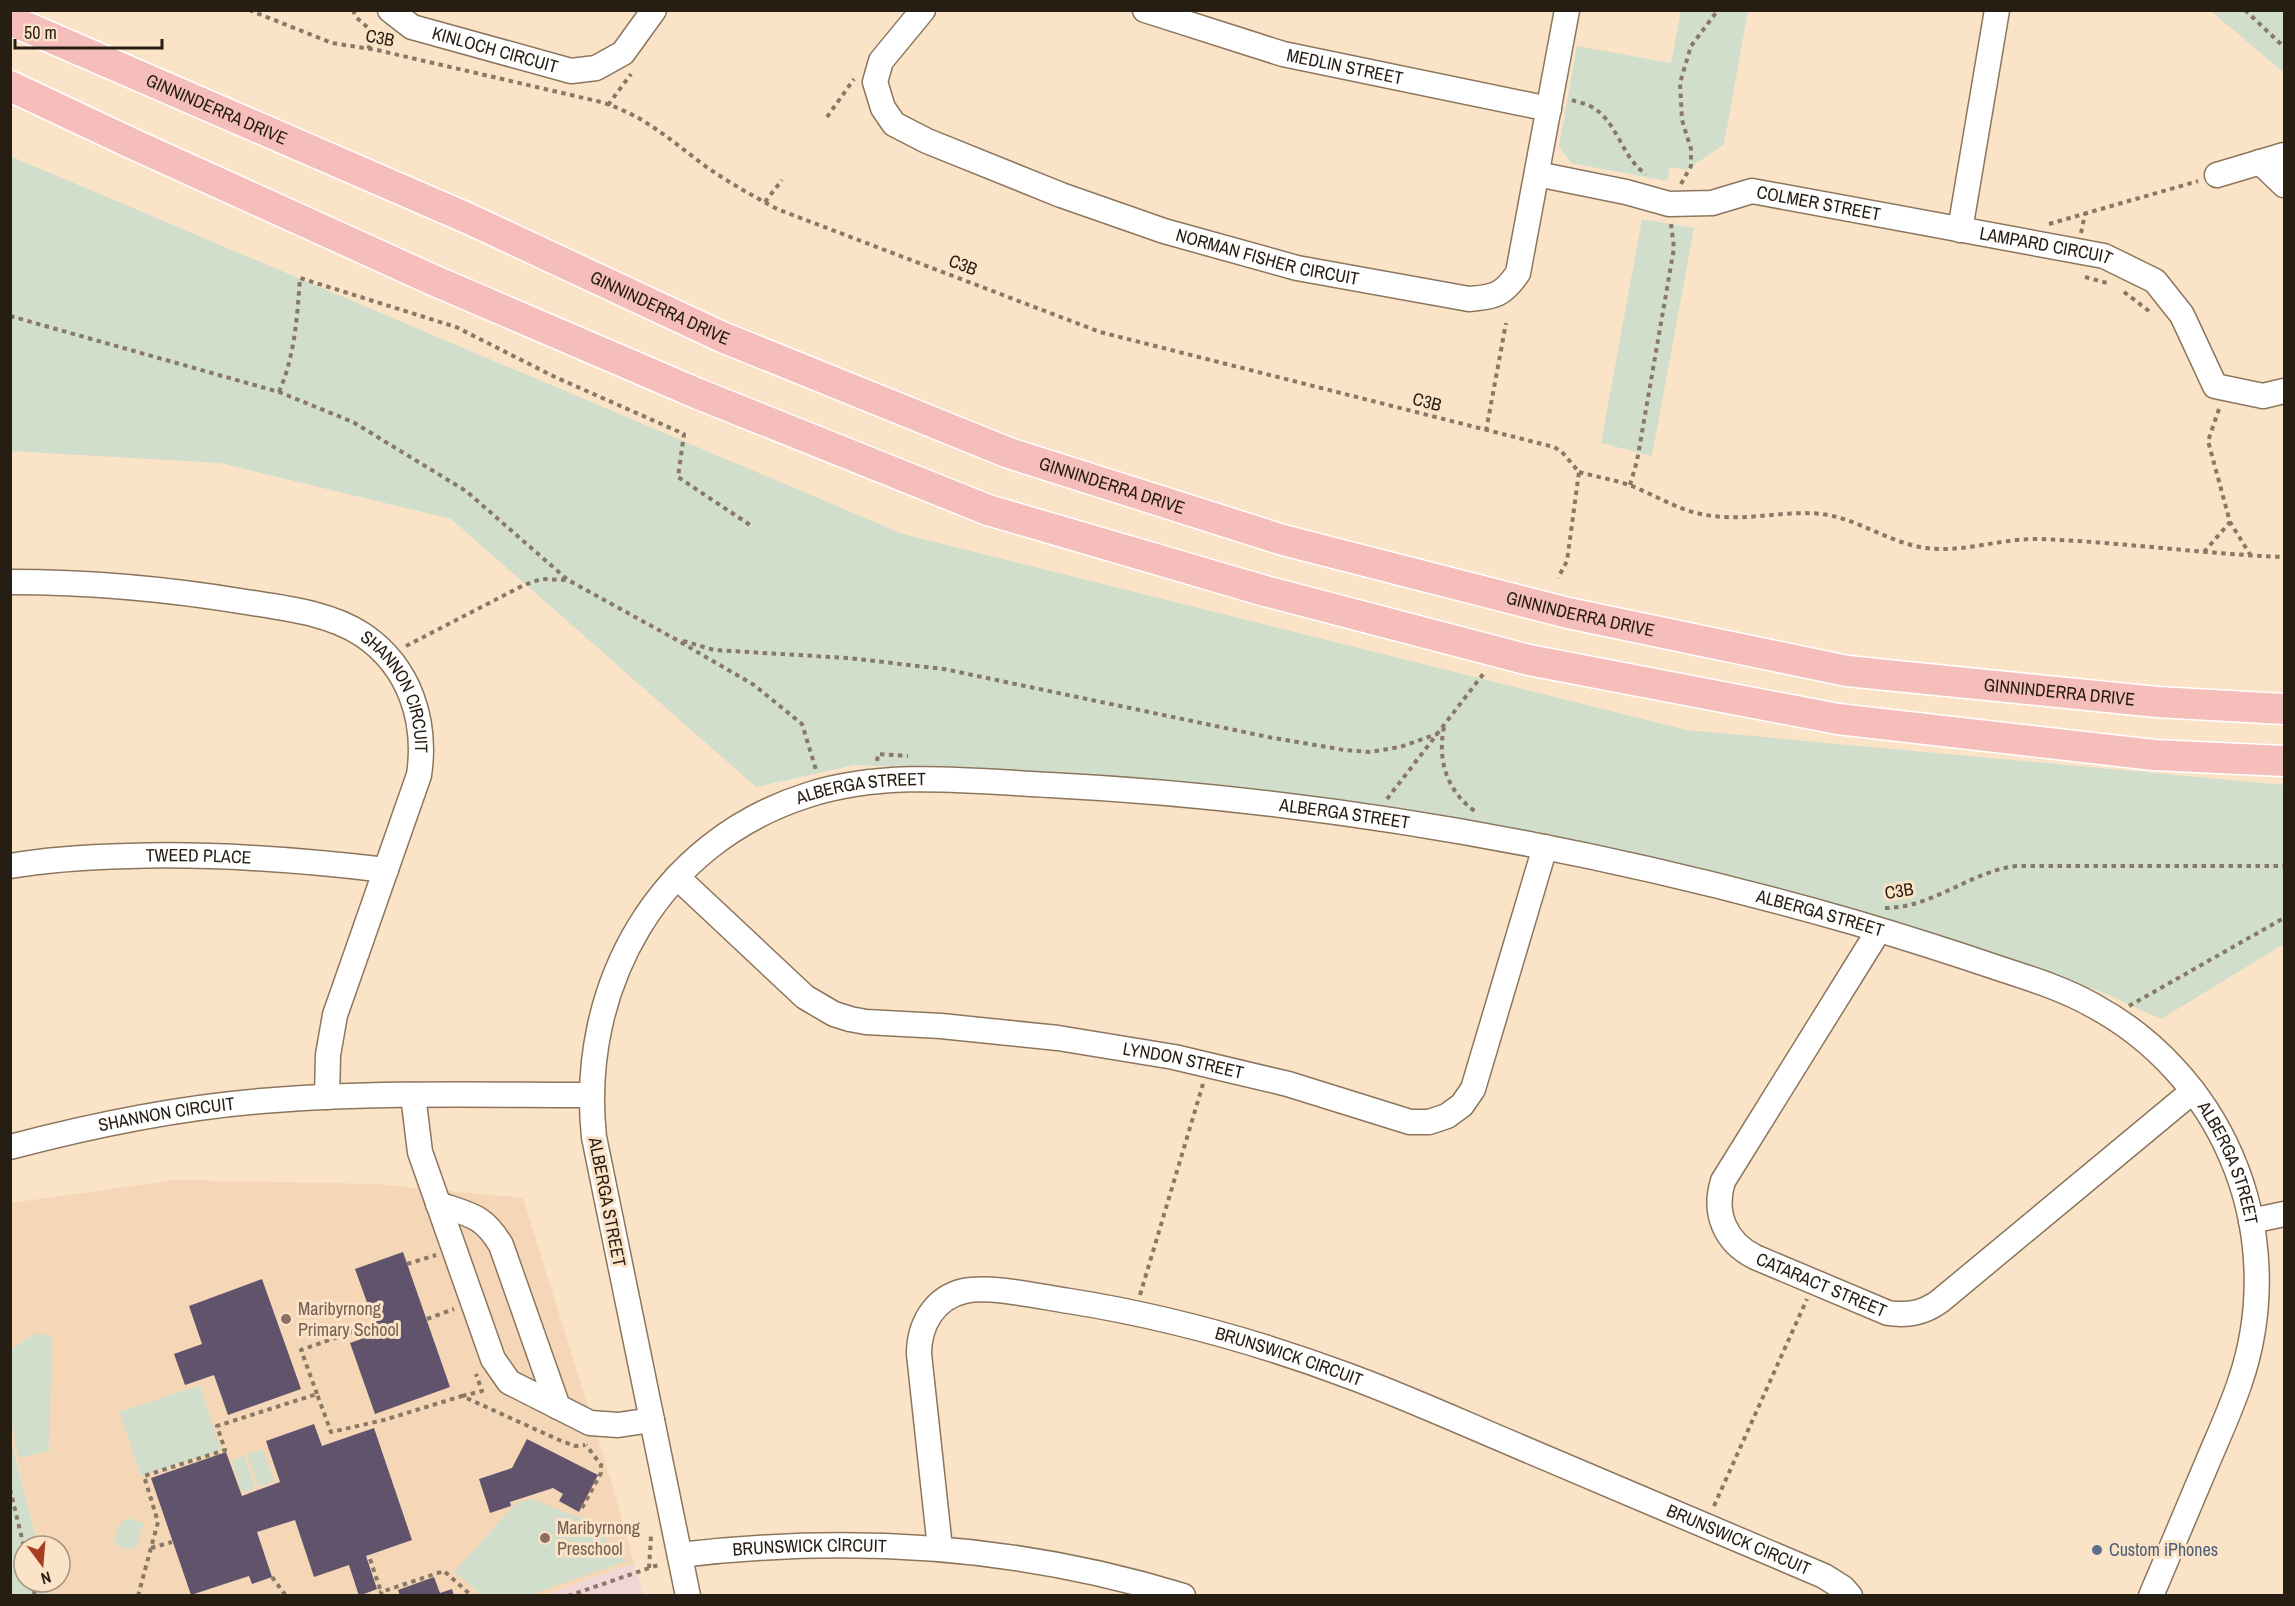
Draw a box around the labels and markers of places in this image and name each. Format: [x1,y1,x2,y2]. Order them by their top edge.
place label: Maribyrnong Primary School [298,1296,399,1342]
marker: Maribyrnong Primary School [279,1312,293,1326]
place label: Maribyrnong Preschool [557,1515,641,1561]
marker: Maribyrnong Preschool [538,1531,552,1545]
place label: Custom iPhones [2109,1537,2218,1562]
marker: Custom iPhones [2090,1543,2104,1557]

